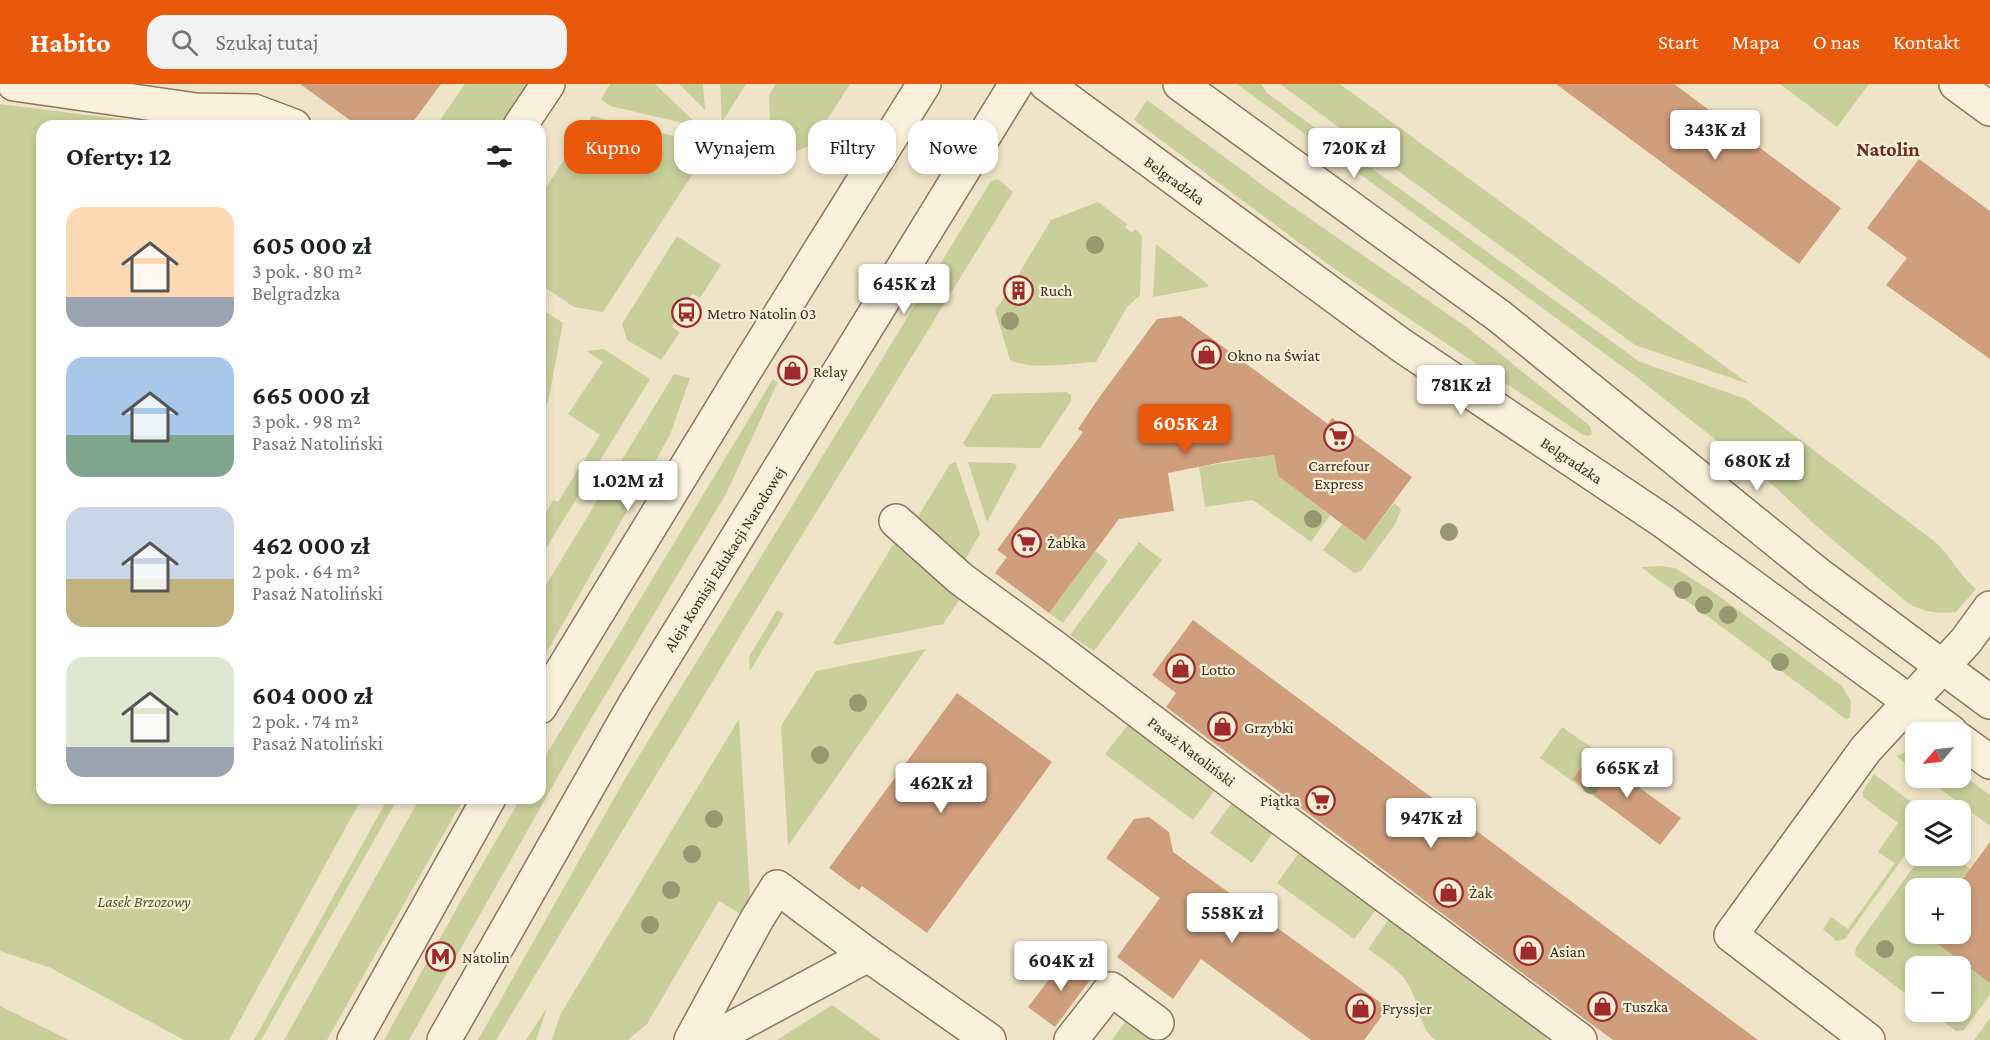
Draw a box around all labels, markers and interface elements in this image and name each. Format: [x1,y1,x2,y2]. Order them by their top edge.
search box [147,15,567,69]
icon: search [168,26,201,59]
text: Habito [30,27,111,58]
text: Szukaj tutaj [216,30,319,55]
text: Start [1658,30,1699,54]
text: Mapa [1732,30,1780,54]
text: O nas [1813,30,1860,54]
text: Kontakt [1893,30,1960,54]
pin: 343K zł [1660,110,1770,161]
text: 343K zł [1684,118,1746,140]
chip: Kupno [564,120,662,174]
chip: Wynajem [674,120,796,174]
chip: Filtry [808,120,896,174]
chip: Nowe [908,120,998,174]
pin: 720K zł [1299,128,1409,179]
text: 720K zł [1322,136,1386,158]
district label: Natolin [1856,138,1920,160]
icon: filters [483,140,516,173]
text: Oferty: 12 [66,142,172,171]
street label: Belgradzka [1141,153,1209,209]
icon: home [114,231,186,303]
text: 605 000 zł [252,231,372,260]
text: 3 pok. · 80 m² [252,260,362,282]
pin: 645K zł [849,264,959,315]
text: 645K zł [872,272,936,294]
building icon: Ruch [1003,274,1035,306]
text: Belgradzka [252,282,340,304]
place label: Ruch [1040,282,1073,299]
bus stop icon: Metro Natolin 03 [670,297,702,329]
place label: Metro Natolin 03 [707,305,816,322]
shop icon: Okno na Świat [1190,339,1222,371]
place label: Okno na Świat [1227,347,1321,364]
shop icon: Relay [776,355,808,387]
place label: Relay [813,363,848,381]
pin: 781K zł [1406,365,1516,416]
text: 781K zł [1431,373,1491,395]
icon: home [114,381,186,453]
text: 665 000 zł [252,381,370,410]
pin: 605K zł [1130,404,1240,455]
text: 3 pok. · 98 m² [252,410,361,432]
text: 605K zł [1153,412,1217,434]
supermarket icon: Carrefour Express [1323,421,1355,453]
text: Pasaż Natoliński [252,432,383,454]
street label: Belgradzka [1537,434,1606,488]
pin: 680K zł [1702,441,1812,492]
text: 680K zł [1724,449,1790,471]
place label: Carrefour Express [1308,457,1370,493]
pin: 1.02M zł [566,461,690,512]
street label: Aleja Komisji Edukacji Narodowej [660,464,789,655]
text: 1.02M zł [593,469,663,491]
supermarket icon: Żabka [1010,526,1042,558]
icon: home [114,531,186,603]
text: 462 000 zł [252,531,370,560]
place label: Żabka [1047,534,1087,551]
text: 2 pok. · 64 m² [252,560,360,582]
text: Pasaż Natoliński [252,582,383,604]
shop icon: Lotto [1164,653,1196,685]
place label: Lotto [1201,661,1235,678]
icon: home [114,681,186,753]
text: 604 000 zł [252,681,373,710]
text: 2 pok. · 74 m² [252,710,359,732]
shop icon: Grzybki [1207,711,1239,743]
street label: Pasaż Natoliński [1145,713,1239,790]
place label: Grzybki [1244,719,1294,737]
north arrow [1905,722,1971,788]
map controls [1905,722,1971,1022]
text: Pasaż Natoliński [252,732,383,754]
pin: 665K zł [1572,748,1682,799]
text: 665K zł [1596,756,1658,778]
pin: 462K zł [886,763,996,814]
text: 462K zł [909,771,973,793]
supermarket icon: Piątka [1305,784,1337,816]
place label: Piątka [1260,792,1301,810]
pin: 947K zł [1376,798,1486,849]
button: layers [1905,800,1971,866]
text: 947K zł [1400,806,1462,828]
shop icon: Żak [1432,876,1464,908]
button: + [1905,878,1971,944]
place label: Żak [1469,884,1493,901]
park label: Lasek Brzozowy [97,893,191,911]
pin: 558K zł [1177,893,1287,944]
text: 558K zł [1201,901,1263,923]
shop icon: Asian [1513,935,1545,967]
metro station icon: Natolin [425,941,457,973]
pin: 604K zł [1006,941,1116,992]
place label: Asian [1550,943,1586,960]
place label: Natolin [462,949,510,966]
text: 604K zł [1028,949,1094,971]
button: − [1905,956,1971,1022]
shop icon: Tuszka [1586,990,1618,1022]
shop icon: Fryssjer [1345,992,1377,1024]
place label: Tuszka [1623,998,1669,1015]
place label: Fryssjer [1382,1000,1432,1018]

